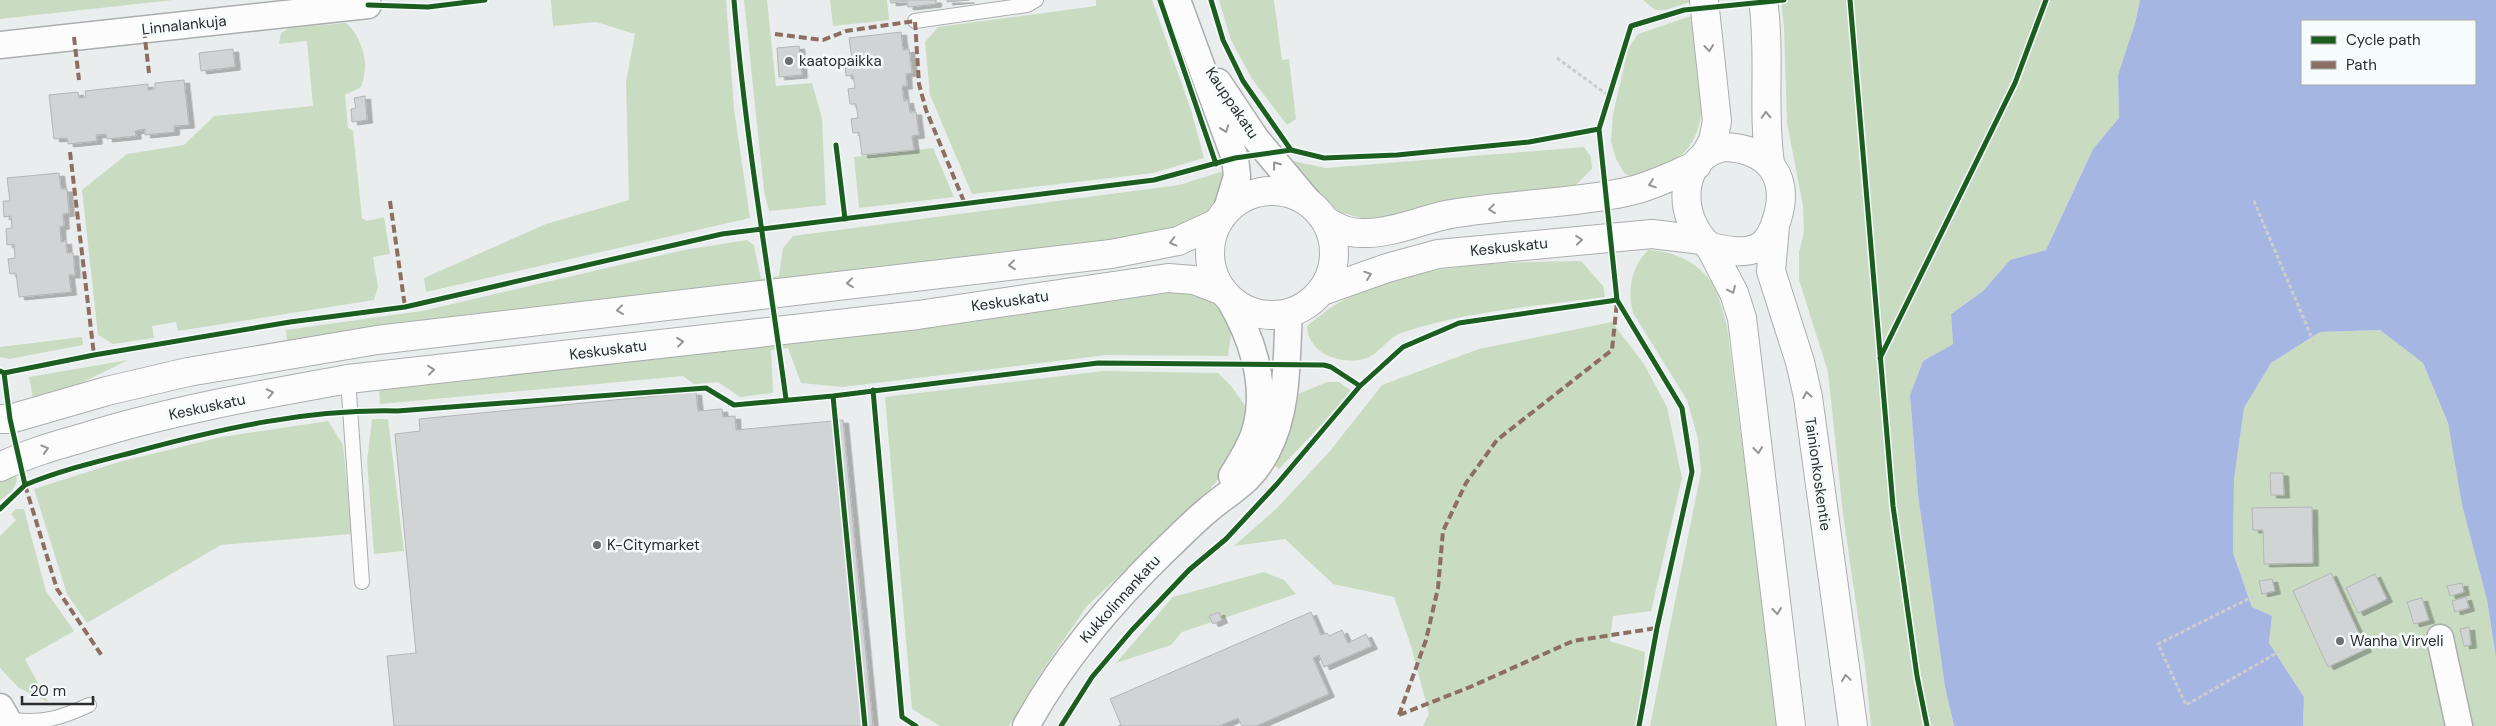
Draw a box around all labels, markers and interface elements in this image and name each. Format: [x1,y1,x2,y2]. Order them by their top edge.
street label: Linnalankuja [141,11,227,39]
legend [2301,20,2476,85]
text: Cycle path [2346,30,2421,50]
one-way arrow [1703,45,1714,53]
place label: kaatopaikka [799,51,882,71]
marker: kaatopaikka [783,55,795,67]
text: Path [2346,55,2377,75]
street label: Kauppakatu [1201,63,1263,143]
one-way arrow [1761,111,1771,118]
one-way arrow [1219,124,1229,133]
one-way arrow [1273,161,1282,170]
one-way arrow [1648,178,1657,188]
one-way arrow [1488,203,1496,214]
street label: Keskuskatu [1469,233,1549,261]
one-way arrow [1575,235,1583,246]
one-way arrow [1168,236,1177,247]
one-way arrow [1008,259,1016,270]
one-way arrow [1363,271,1371,281]
one-way arrow [846,277,854,288]
one-way arrow [1726,285,1736,294]
street label: Keskuskatu [970,286,1050,316]
one-way arrow [615,305,624,315]
street label: Keskuskatu [568,335,648,365]
one-way arrow [676,337,684,348]
one-way arrow [427,365,435,376]
one-way arrow [266,388,275,399]
street label: Keskuskatu [167,389,247,425]
one-way arrow [1803,391,1813,400]
street label: Tainionkoskentie [1800,416,1836,532]
one-way arrow [40,445,49,455]
one-way arrow [1752,446,1763,454]
place label: K-Citymarket [607,535,700,555]
marker: K-Citymarket [591,539,603,551]
street label: Kukkolinnankatu [1075,551,1165,647]
one-way arrow [1771,608,1782,616]
place label: Wanha Virveli [2350,631,2444,651]
marker: Wanha Virveli [2334,635,2346,647]
one-way arrow [1841,673,1852,681]
scale bar [22,674,94,706]
text: 20 m [30,681,66,701]

